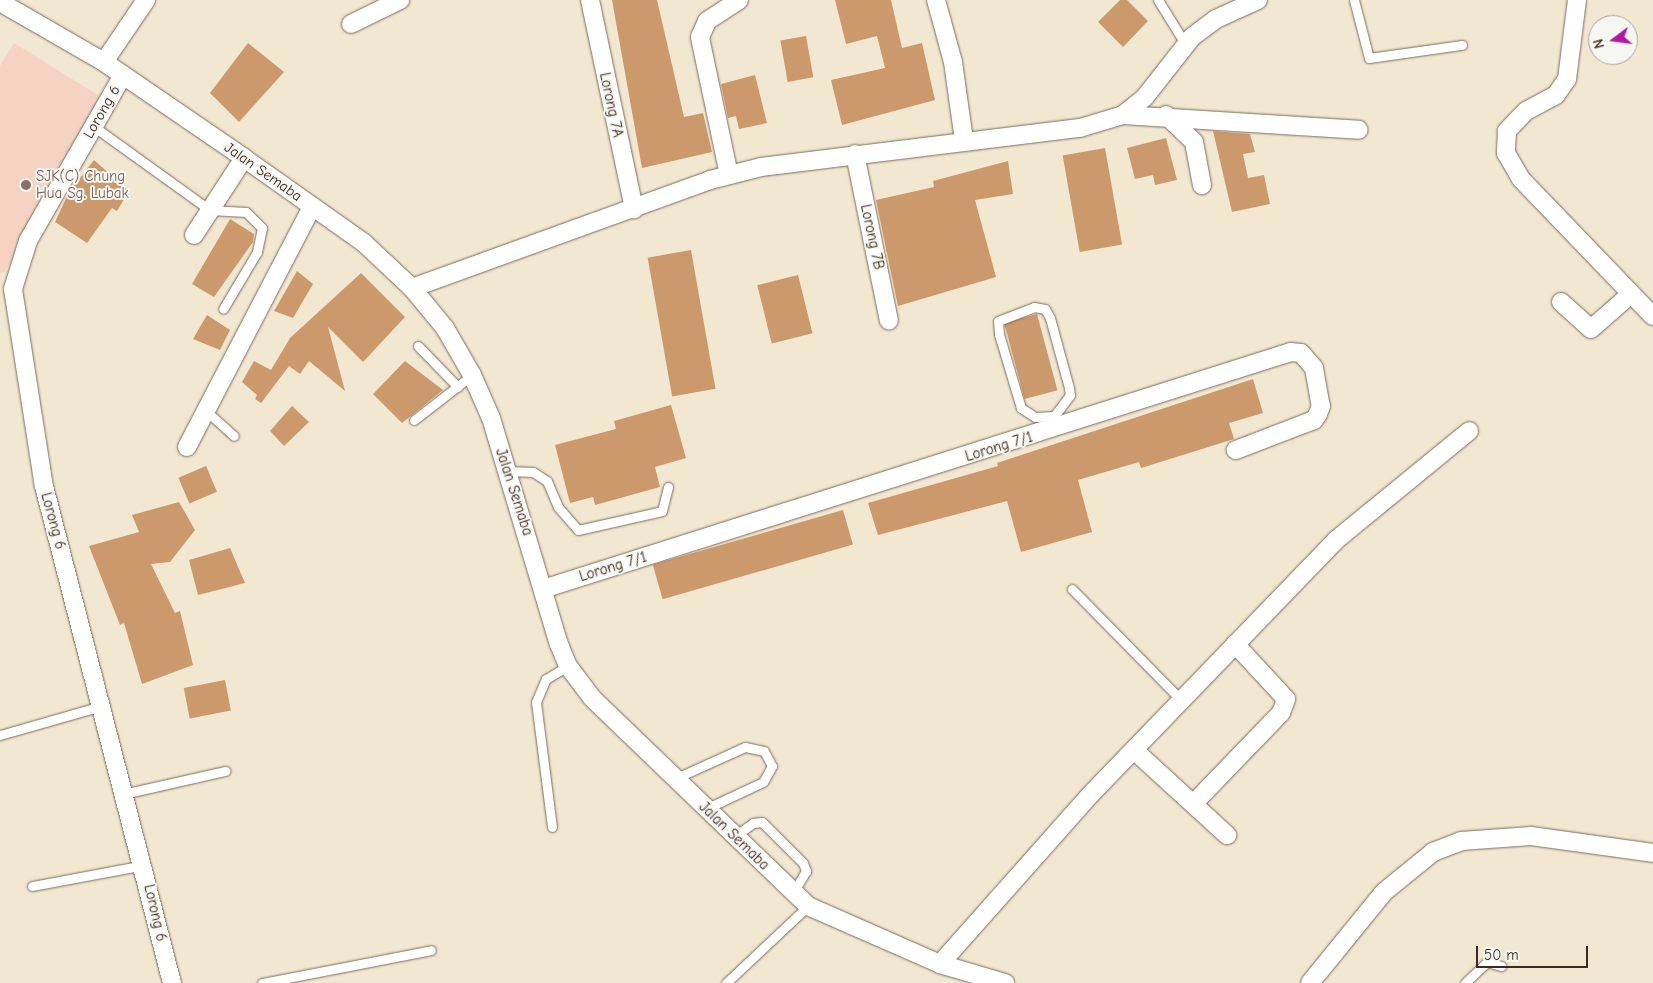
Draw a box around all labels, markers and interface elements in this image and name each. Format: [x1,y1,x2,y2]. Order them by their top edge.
north arrow [1588,15,1638,65]
text: N [1590,37,1608,50]
street label: Lorong 7A [595,71,627,139]
street label: Lorong 6 [80,82,124,142]
street label: Jalan Semaba [221,139,305,205]
place label: SJK(C) Chung Hua Sg. Lubak [36,167,129,202]
marker: SJK(C) Chung Hua Sg. Lubak [20,179,32,191]
street label: Lorong 7B [856,203,888,271]
street label: Lorong 7/1 [963,428,1035,466]
street label: Jalan Semaba [491,446,537,538]
street label: Lorong 6 [37,491,69,551]
street label: Lorong 7/1 [577,548,649,586]
street label: Jalan Semaba [695,798,773,874]
street label: Lorong 6 [140,883,170,943]
scale bar [1478,936,1590,968]
text: 50 m [1484,946,1519,964]

